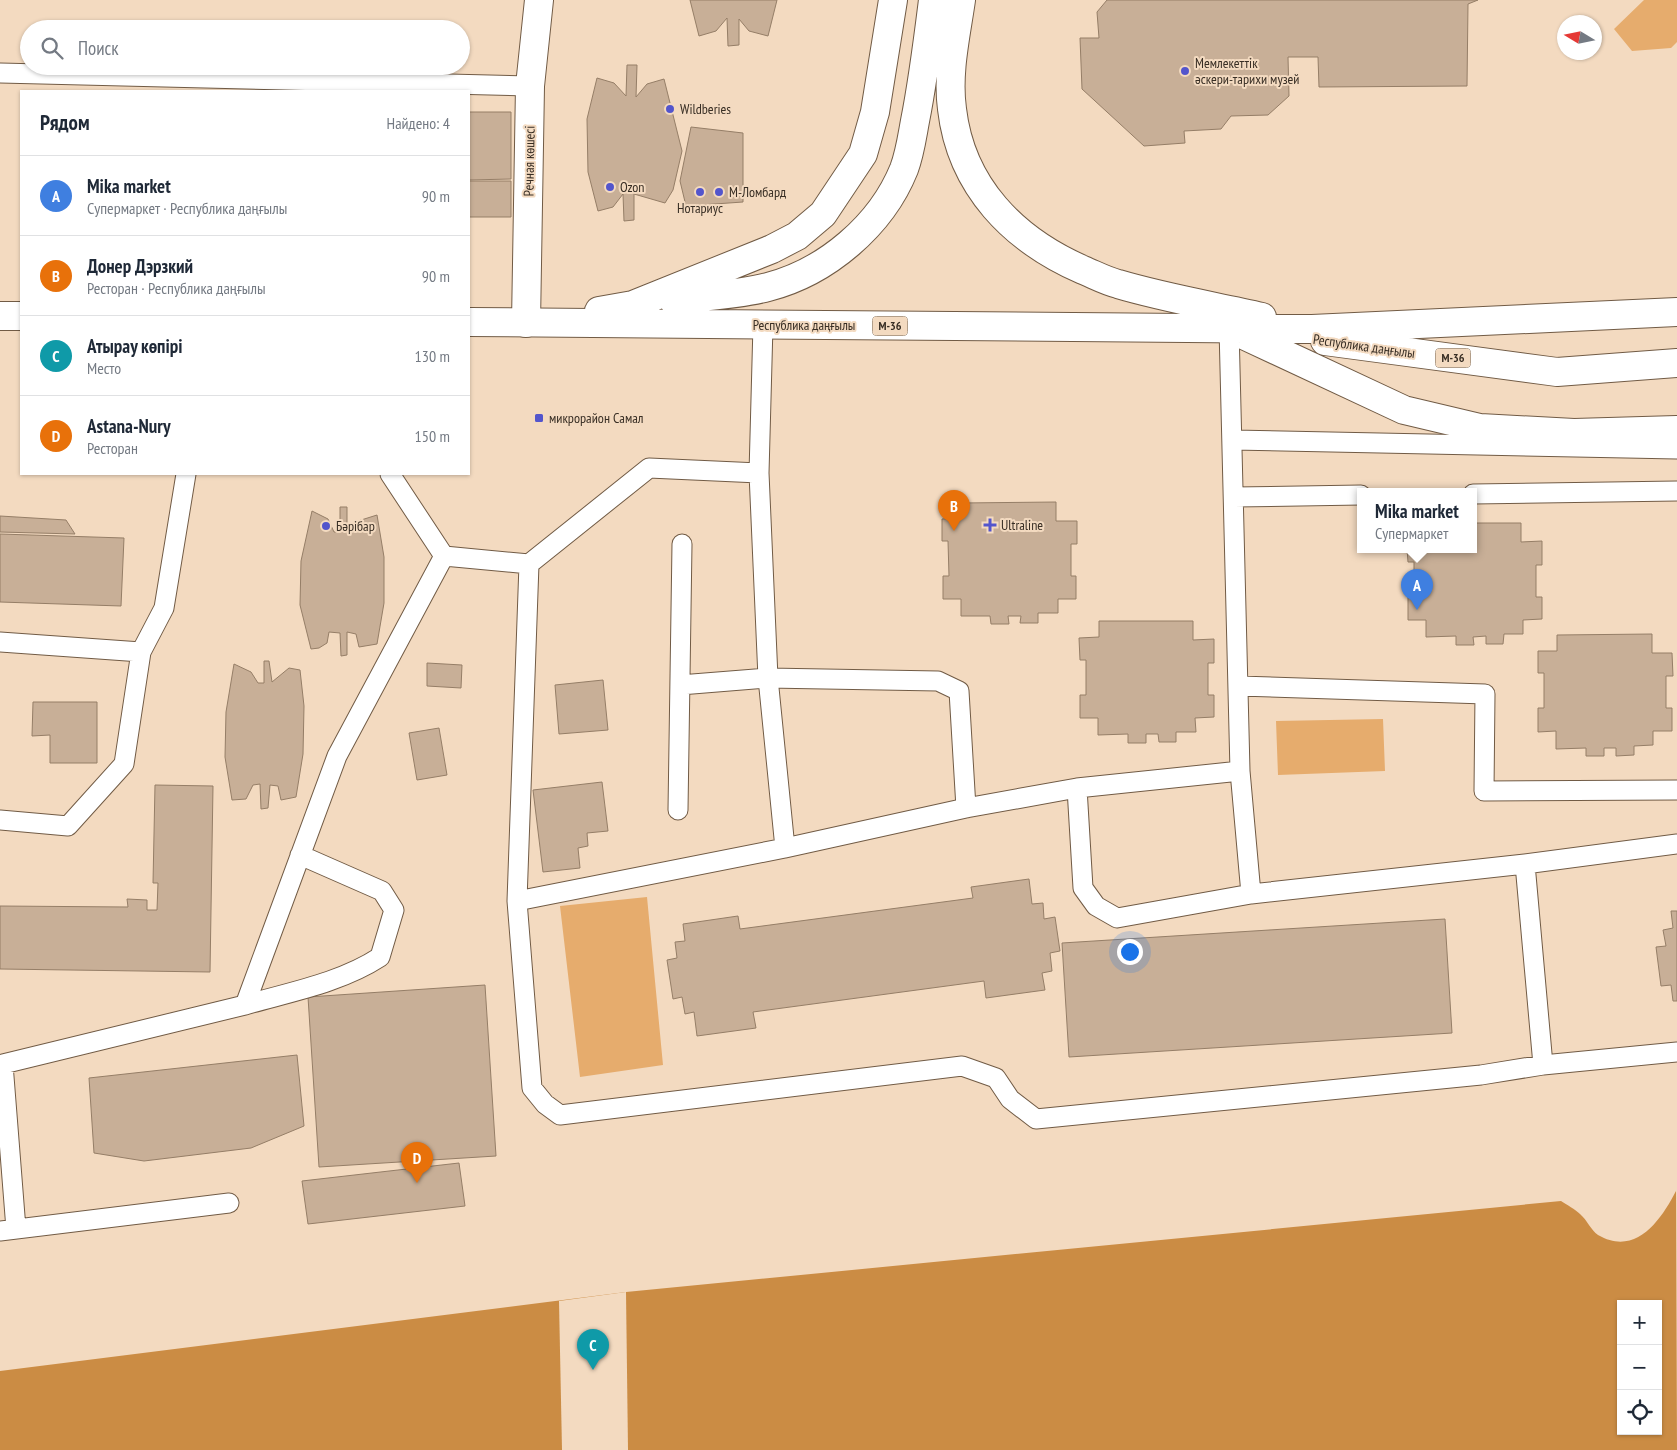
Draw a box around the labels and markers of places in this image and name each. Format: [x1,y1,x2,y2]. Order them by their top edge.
place label: Мемлекеттік әскери-тарихи музей [1195,54,1299,88]
marker: Мемлекеттік әскери-тарихи музей [1179,65,1191,77]
place label: Wildberies [680,100,731,118]
marker: Wildberies [664,103,676,115]
place label: Ozon [620,178,645,196]
marker: Ozon [604,181,616,193]
place label: М-Ломбард [729,183,786,201]
marker: Нотариус [694,186,706,198]
marker: М-Ломбард [713,186,725,198]
place label: Нотариус [677,199,723,217]
place label: микрорайон Самал [549,409,644,427]
marker: микрорайон Самал [533,412,545,424]
pin: B [938,490,970,531]
place label: Ultraline [1001,516,1043,534]
place label: Бәрібар [336,517,375,535]
marker: Ultraline [983,518,997,532]
marker: Бәрібар [320,520,332,532]
pin: A [1401,569,1433,610]
pin: D [401,1142,433,1183]
pin: C [577,1329,609,1370]

